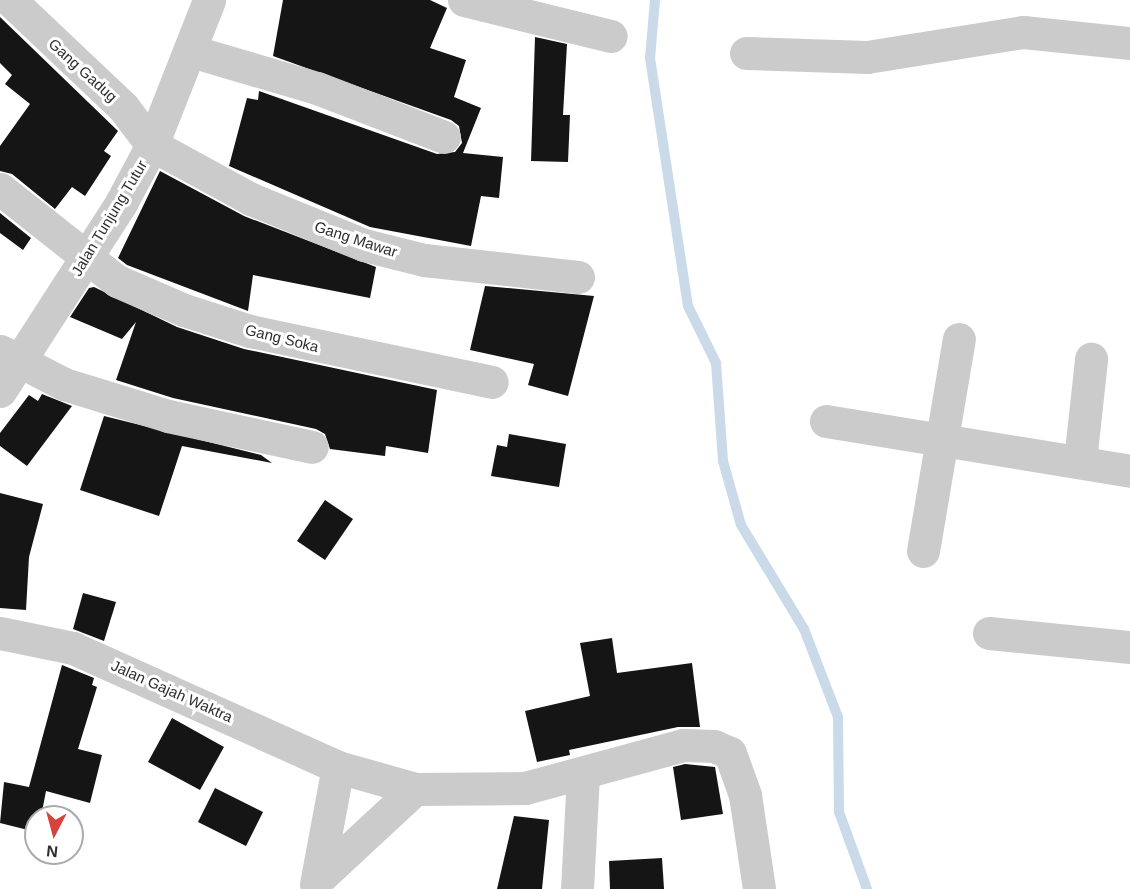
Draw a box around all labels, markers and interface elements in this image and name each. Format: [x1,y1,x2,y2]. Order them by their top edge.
street label: Gang Gadug [45,35,121,105]
street label: Jalan Tunjung Tutur [67,157,151,279]
street label: Gang Mawar [312,217,400,261]
street label: Gang Soka [243,320,321,356]
street label: Jalan Gajah Waktra [108,656,236,726]
north arrow [24,805,84,865]
text: N [46,842,59,860]

